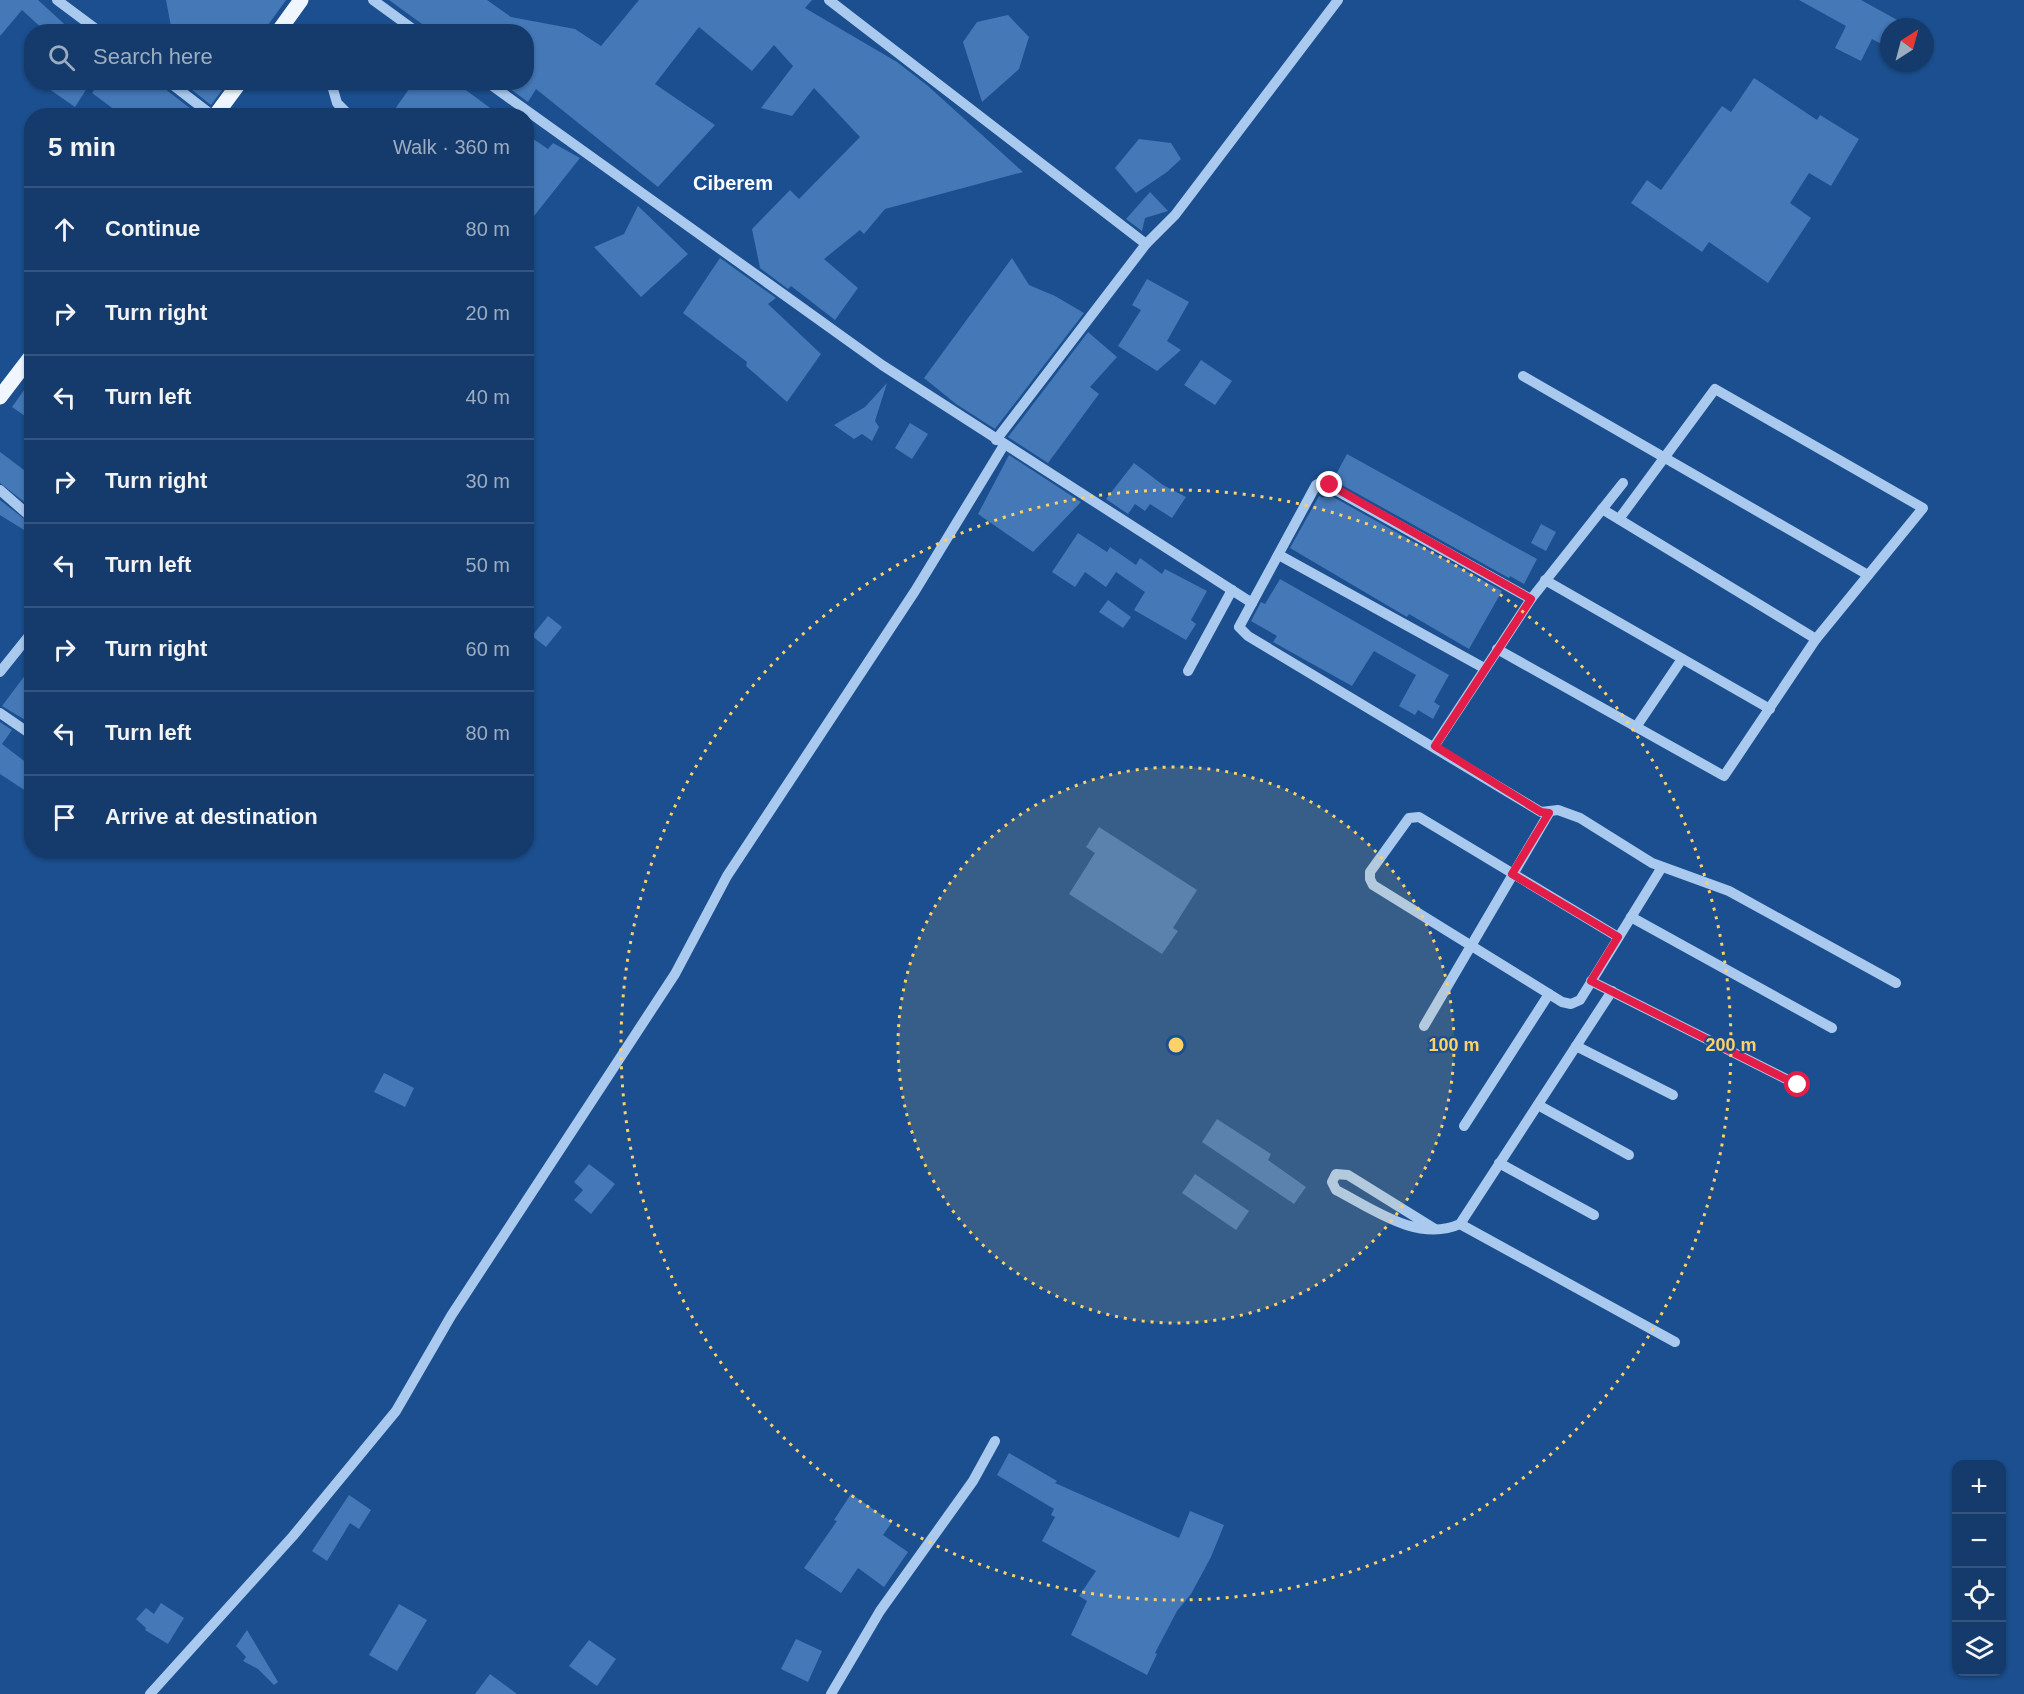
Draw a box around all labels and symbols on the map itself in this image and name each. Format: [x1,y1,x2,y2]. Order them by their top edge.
north arrow [1880,18,1934,72]
district label: Ciberem [693,172,773,194]
route end [1316,471,1342,497]
centre of rings [1166,1035,1186,1055]
text: 100 m [1428,1035,1480,1055]
text: 200 m [1705,1035,1757,1055]
route start [1784,1071,1810,1097]

